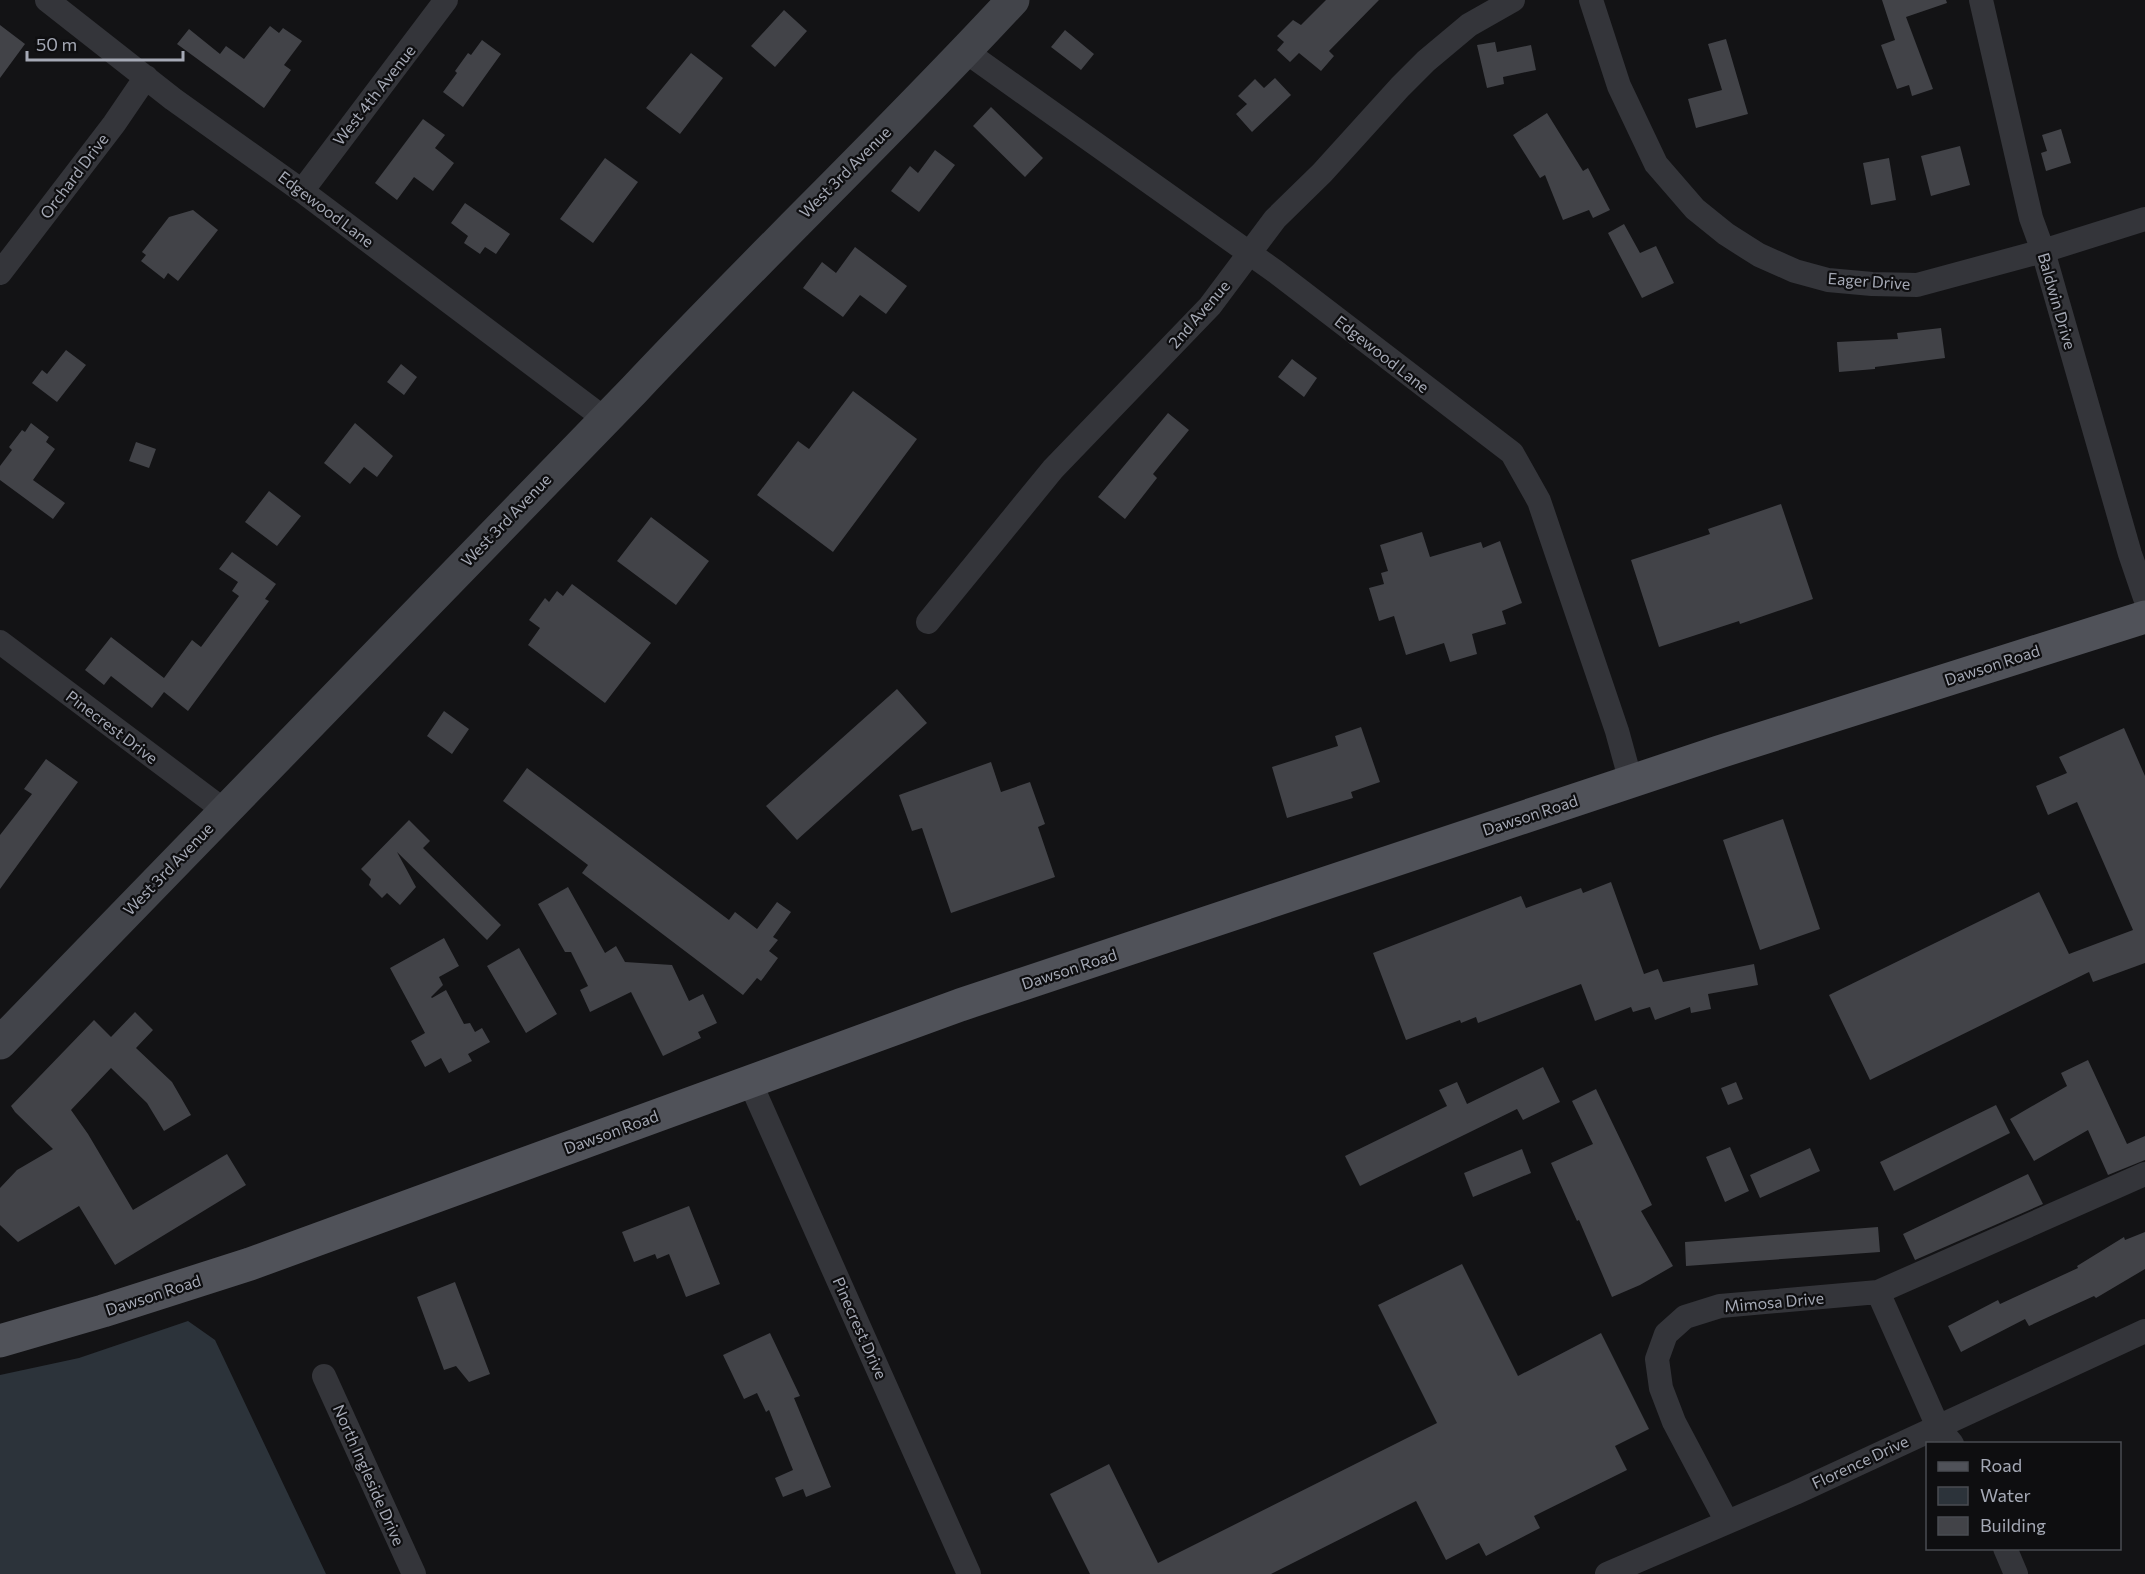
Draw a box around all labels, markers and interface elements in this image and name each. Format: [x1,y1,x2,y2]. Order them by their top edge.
scale bar [27,24,183,62]
text: 50 m [36,33,77,55]
street label: West 4th Avenue [328,41,419,149]
street label: West 3rd Avenue [795,122,894,221]
street label: Orchard Drive [35,129,112,222]
street label: Edgewood Lane [275,167,378,251]
street label: Baldwin Drive [2035,250,2080,351]
street label: Eager Drive [1827,268,1911,293]
street label: 2nd Avenue [1164,276,1233,351]
street label: Edgewood Lane [1331,311,1433,396]
street label: West 3rd Avenue [457,469,555,570]
street label: Dawson Road [1942,640,2042,689]
street label: Pinecrest Drive [63,686,162,767]
street label: Dawson Road [1480,790,1580,839]
street label: West 3rd Avenue [119,818,217,919]
street label: Dawson Road [1019,944,1119,993]
street label: Dawson Road [561,1106,661,1157]
street label: Dawson Road [103,1270,203,1319]
street label: Pinecrest Drive [829,1274,891,1382]
street label: Mimosa Drive [1723,1288,1825,1315]
street label: North Ingleside Drive [330,1401,409,1548]
street label: Florence Drive [1808,1431,1911,1492]
legend [1926,1442,2121,1550]
text: Road [1980,1454,2022,1476]
text: Water [1980,1484,2031,1506]
text: Building [1980,1514,2046,1536]

